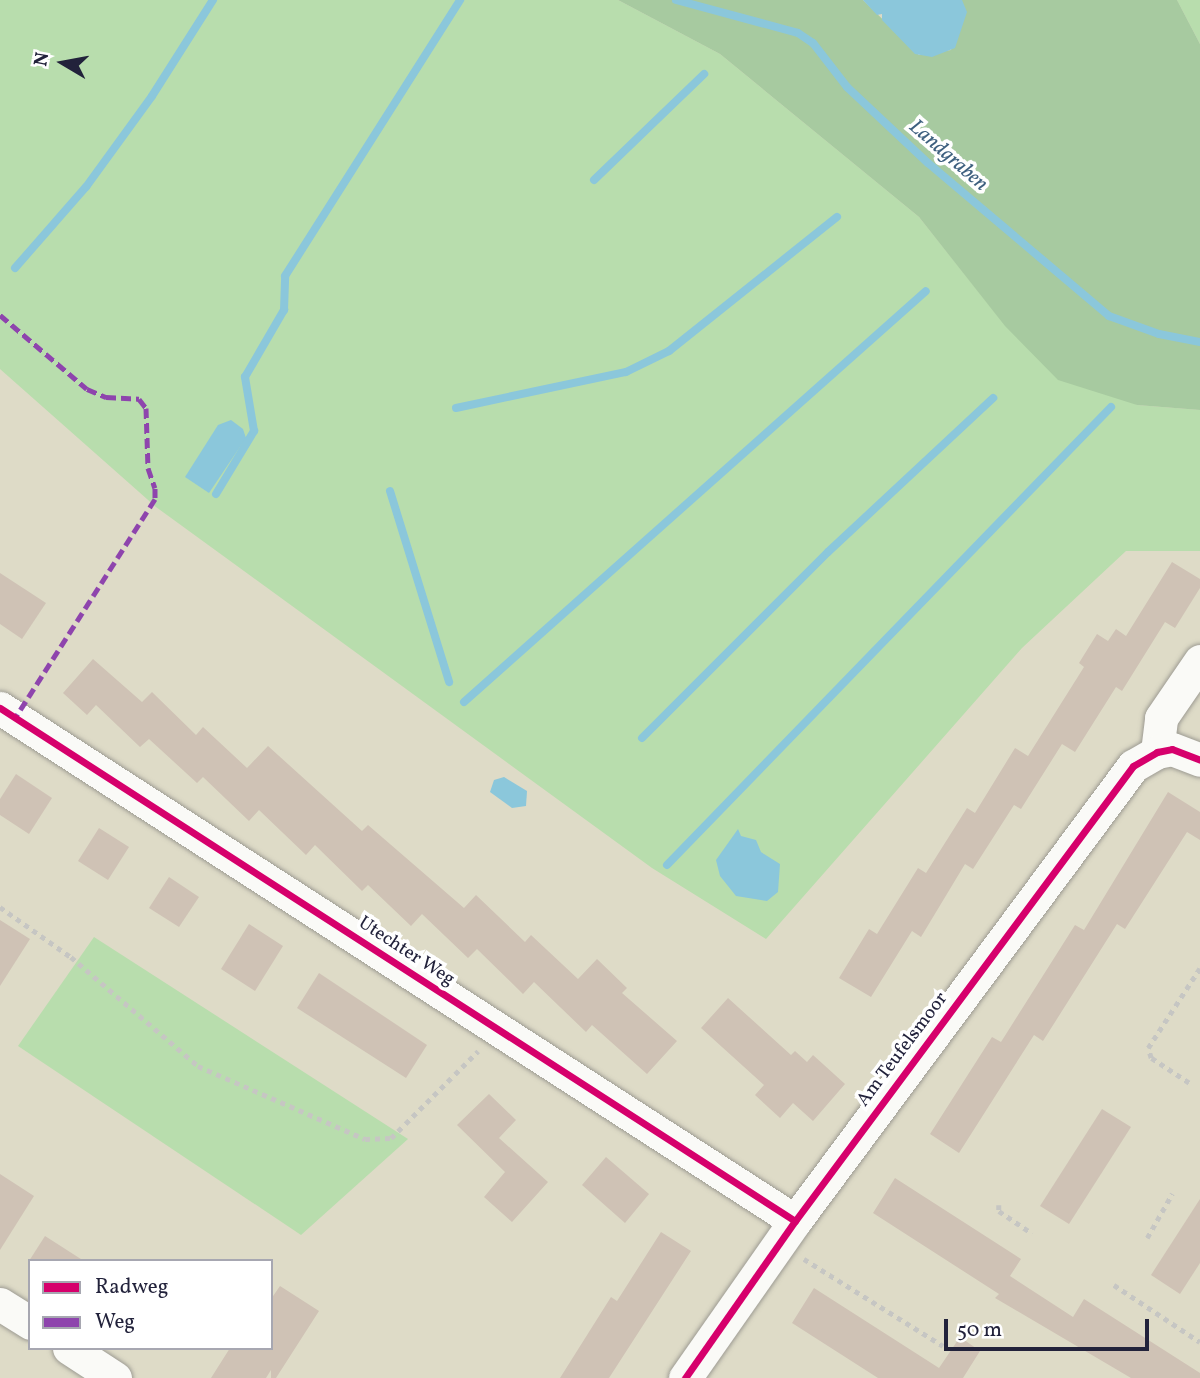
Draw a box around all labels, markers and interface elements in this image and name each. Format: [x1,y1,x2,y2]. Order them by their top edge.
north arrow [28,28,98,98]
text: N [28,50,56,68]
water label: Landgraben [903,115,993,197]
street label: Utechter Weg [353,912,459,992]
street label: Am Teufelsmoor [852,988,954,1112]
legend [28,1259,273,1350]
text: Radweg [95,1273,168,1302]
scale bar [948,1304,1153,1348]
text: Weg [95,1308,135,1337]
text: 50 m [957,1316,1002,1345]

